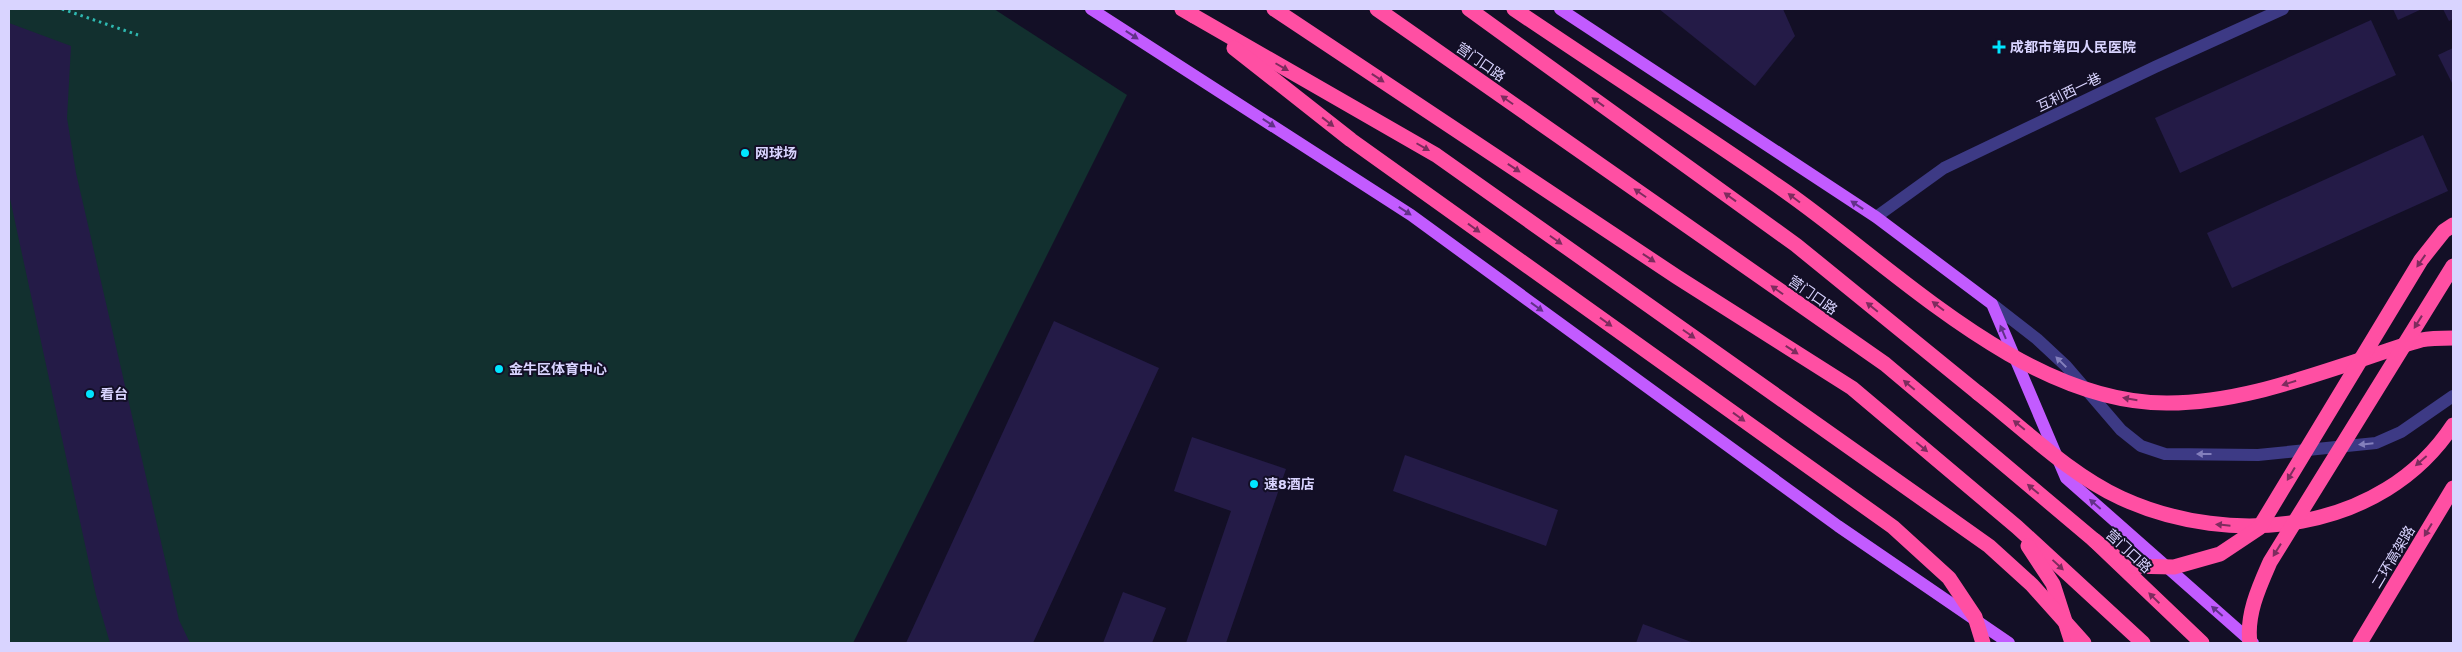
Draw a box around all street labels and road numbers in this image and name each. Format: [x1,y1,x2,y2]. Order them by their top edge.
street label: 营门口路 [1453,39,1509,85]
street label: 互利西一巷 [2034,69,2104,115]
street label: 营门口路 [1785,272,1841,318]
street label: 二环高架路 [2368,523,2418,591]
street label: 营门口路 [2103,526,2155,576]

